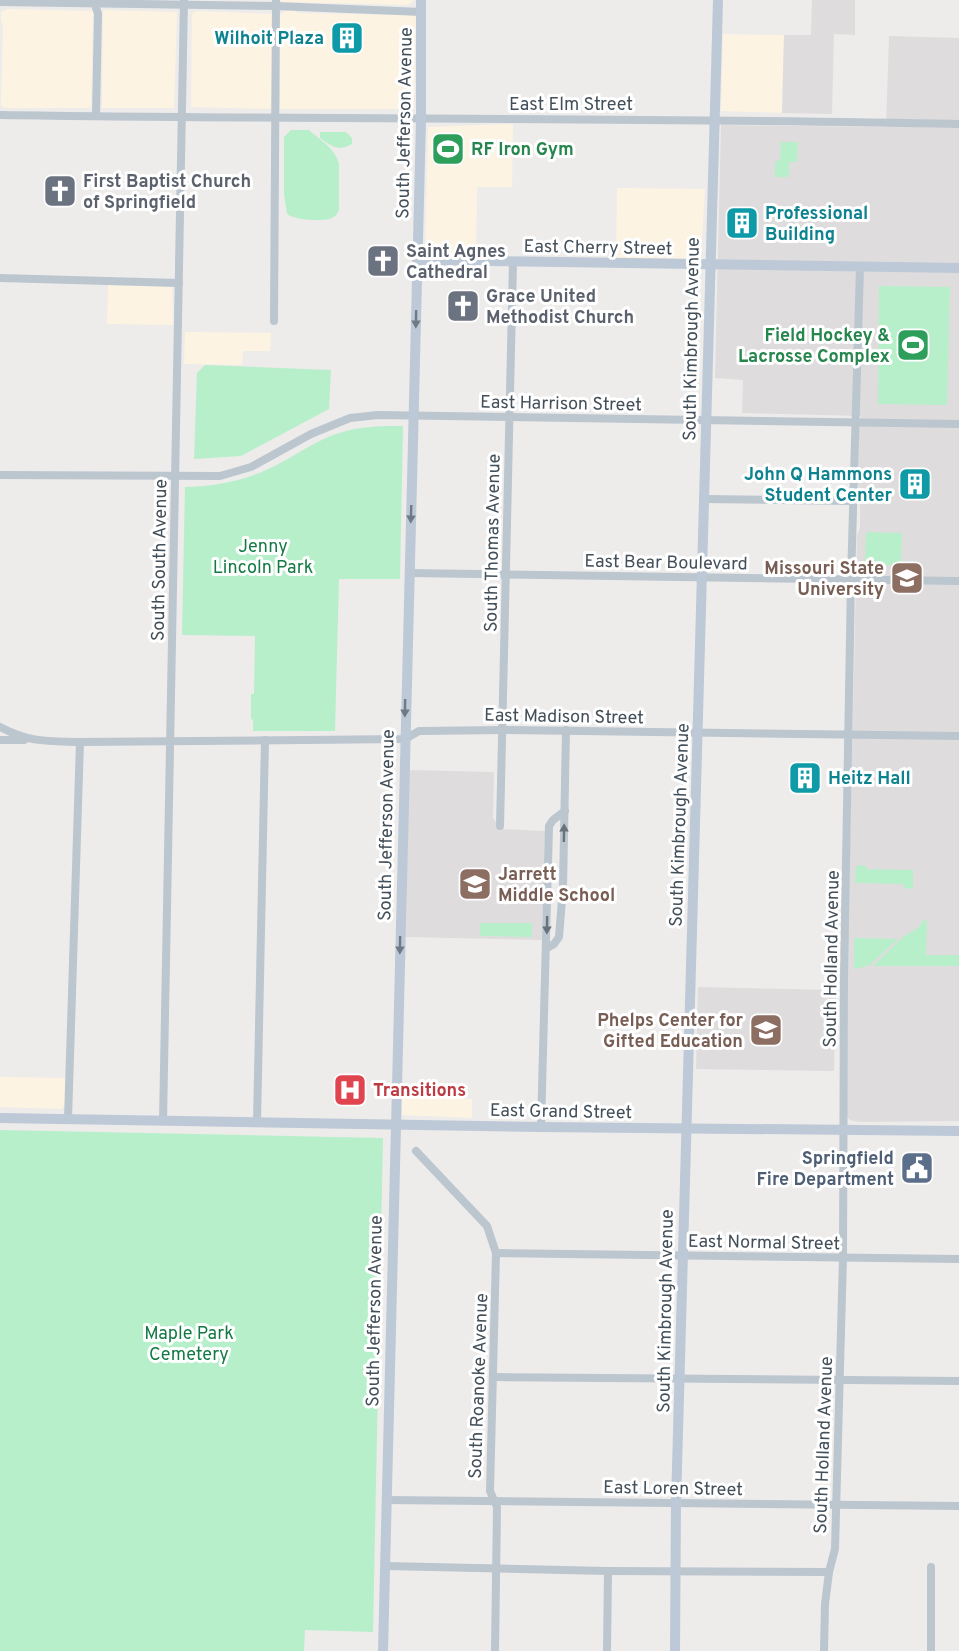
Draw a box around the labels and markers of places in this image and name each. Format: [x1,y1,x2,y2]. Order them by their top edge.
building icon: Wilhoit Plaza [329,20,365,56]
place label: Wilhoit Plaza [214,28,324,51]
sports icon: RF Iron Gym [430,131,466,167]
place label: RF Iron Gym [471,139,574,162]
place label: First Baptist Church of Springfield [83,171,251,215]
church icon: First Baptist Church of Springfield [42,173,78,209]
place label: Professional Building [765,203,868,247]
building icon: Professional Building [724,205,760,241]
place label: Saint Agnes Cathedral [406,241,506,285]
church icon: Saint Agnes Cathedral [365,243,401,279]
place label: Grace United Methodist Church [486,286,634,330]
church icon: Grace United Methodist Church [445,288,481,324]
place label: Field Hockey & Lacrosse Complex [738,325,890,369]
sports icon: Field Hockey & Lacrosse Complex [895,327,931,363]
place label: John Q Hammons Student Center [744,464,893,508]
building icon: John Q Hammons Student Center [897,466,933,502]
place label: Missouri State University [764,558,884,602]
school or university icon: Missouri State University [889,560,925,596]
building icon: Heitz Hall [787,760,823,796]
place label: Heitz Hall [828,768,911,791]
place label: Jarrett Middle School [498,864,615,908]
school or university icon: Jarrett Middle School [457,866,493,902]
place label: Phelps Center for Gifted Education [597,1010,743,1054]
school or university icon: Phelps Center for Gifted Education [748,1012,784,1048]
hospital icon: Transitions [332,1072,368,1108]
place label: Transitions [373,1080,466,1103]
place label: Springfield Fire Department [756,1148,894,1192]
public building icon: Springfield Fire Department [899,1150,935,1186]

